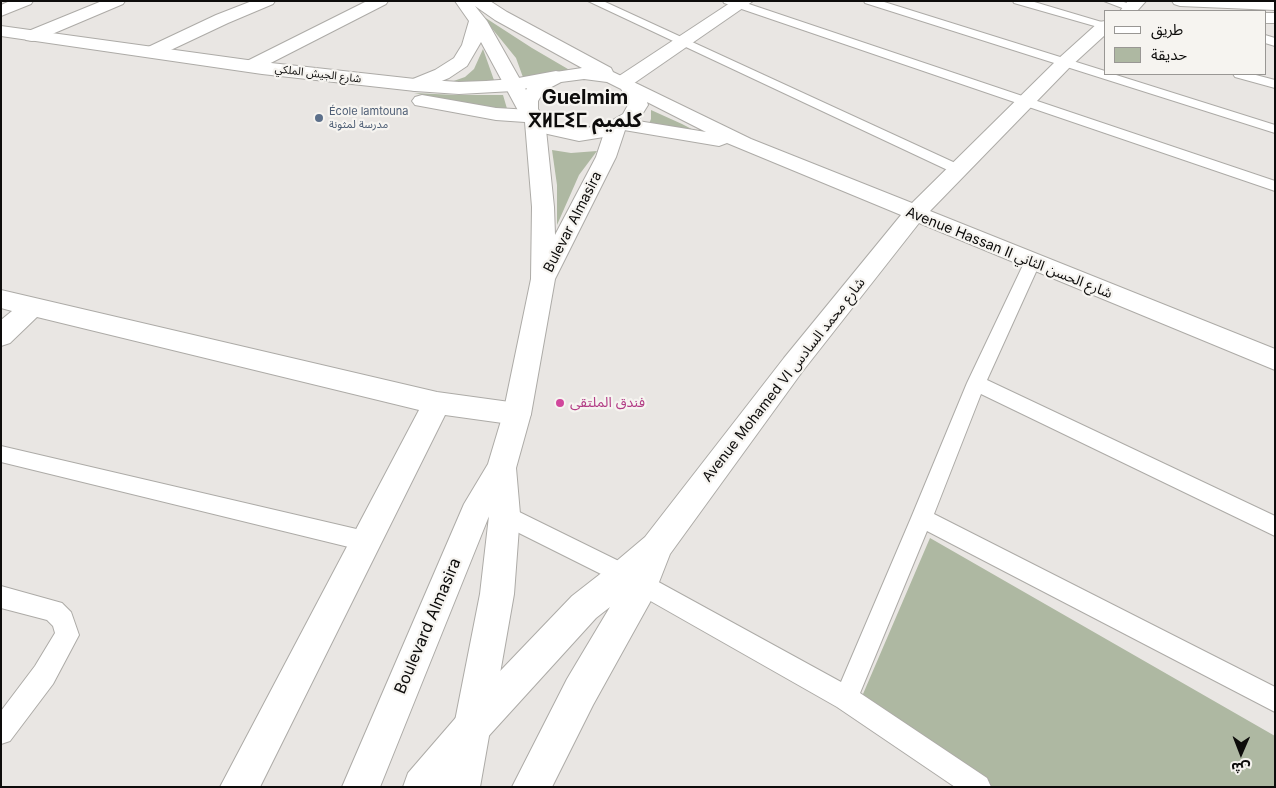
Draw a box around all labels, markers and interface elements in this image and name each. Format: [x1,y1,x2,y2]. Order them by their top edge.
legend [1104,10,1266,75]
text: طريق [1151,20,1183,39]
text: حديقة [1151,45,1187,64]
street label: شارع الجيش الملكي [274,62,362,86]
district label: Guelmim ⴳⵍⵎⵉⵎ كلميم [528,86,642,133]
place label: École lamtouna مدرسة لمثونة [329,105,408,131]
marker: École lamtouna مدرسة لمثونة [313,112,325,124]
street label: Bulevar Almasira [540,169,606,275]
street label: Avenue Hassan II شارع الحسن الثاني [903,204,1115,302]
street label: Avenue Mohamed VI شارع محمد السادس [699,275,869,485]
place label: فندق الملتقى [570,395,645,411]
marker: فندق الملتقى [554,397,566,409]
street label: Boulevard Almasira [391,555,465,697]
north arrow [1216,728,1266,778]
text: ش [1231,760,1250,777]

